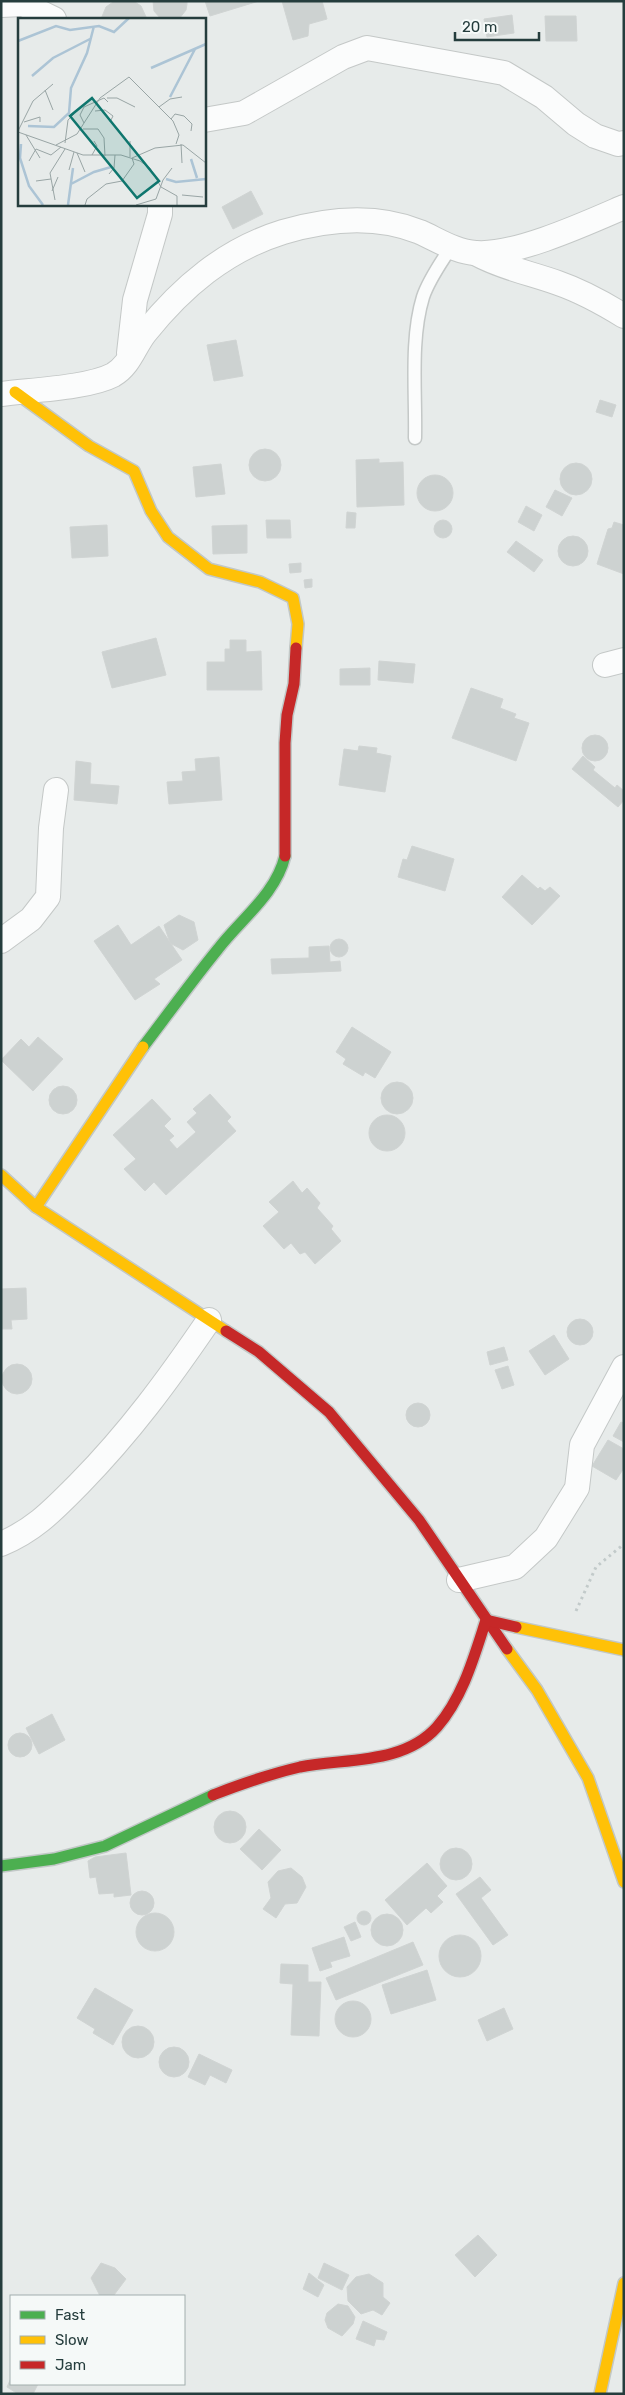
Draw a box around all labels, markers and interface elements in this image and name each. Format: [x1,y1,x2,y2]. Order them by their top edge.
scale bar [455,10,539,42]
inset map [18,18,205,205]
text: 20 m [462,18,497,36]
legend [10,2295,185,2385]
text: Fast [55,2306,85,2324]
text: Slow [55,2331,88,2349]
text: Jam [55,2356,86,2374]

